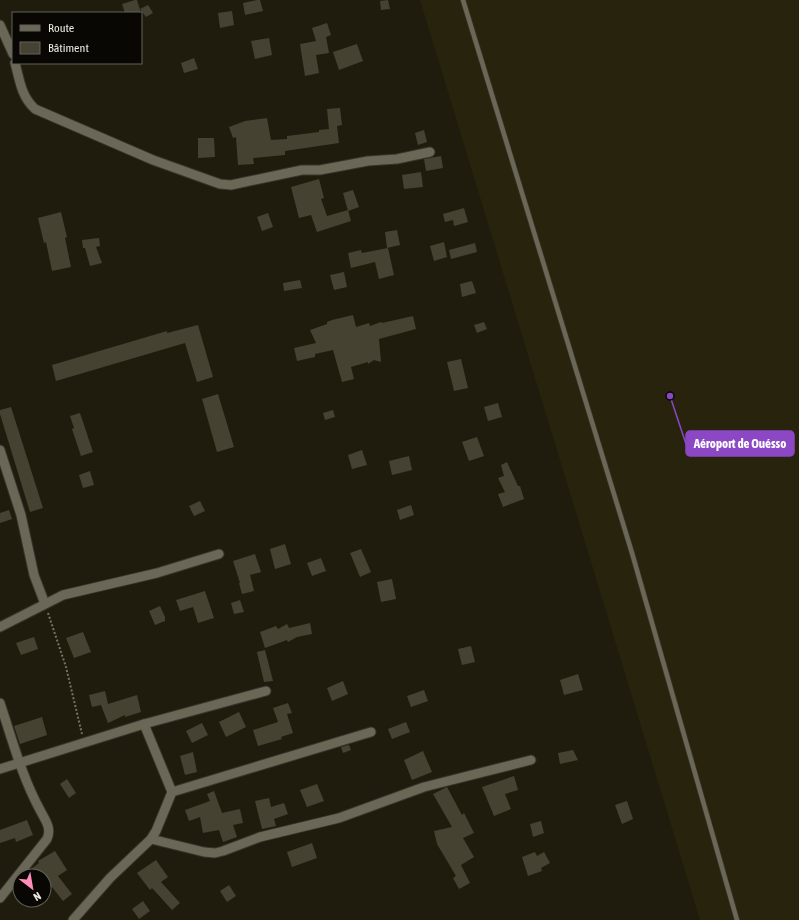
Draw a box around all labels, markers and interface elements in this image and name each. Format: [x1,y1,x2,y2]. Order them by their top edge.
legend [12,12,142,64]
text: Route [48,21,74,35]
text: Bâtiment [48,41,89,55]
callout: Aéroport de Ouésso [686,431,794,456]
text: Aéroport de Ouésso [693,436,786,451]
north arrow [12,868,52,908]
text: N [31,890,43,903]

